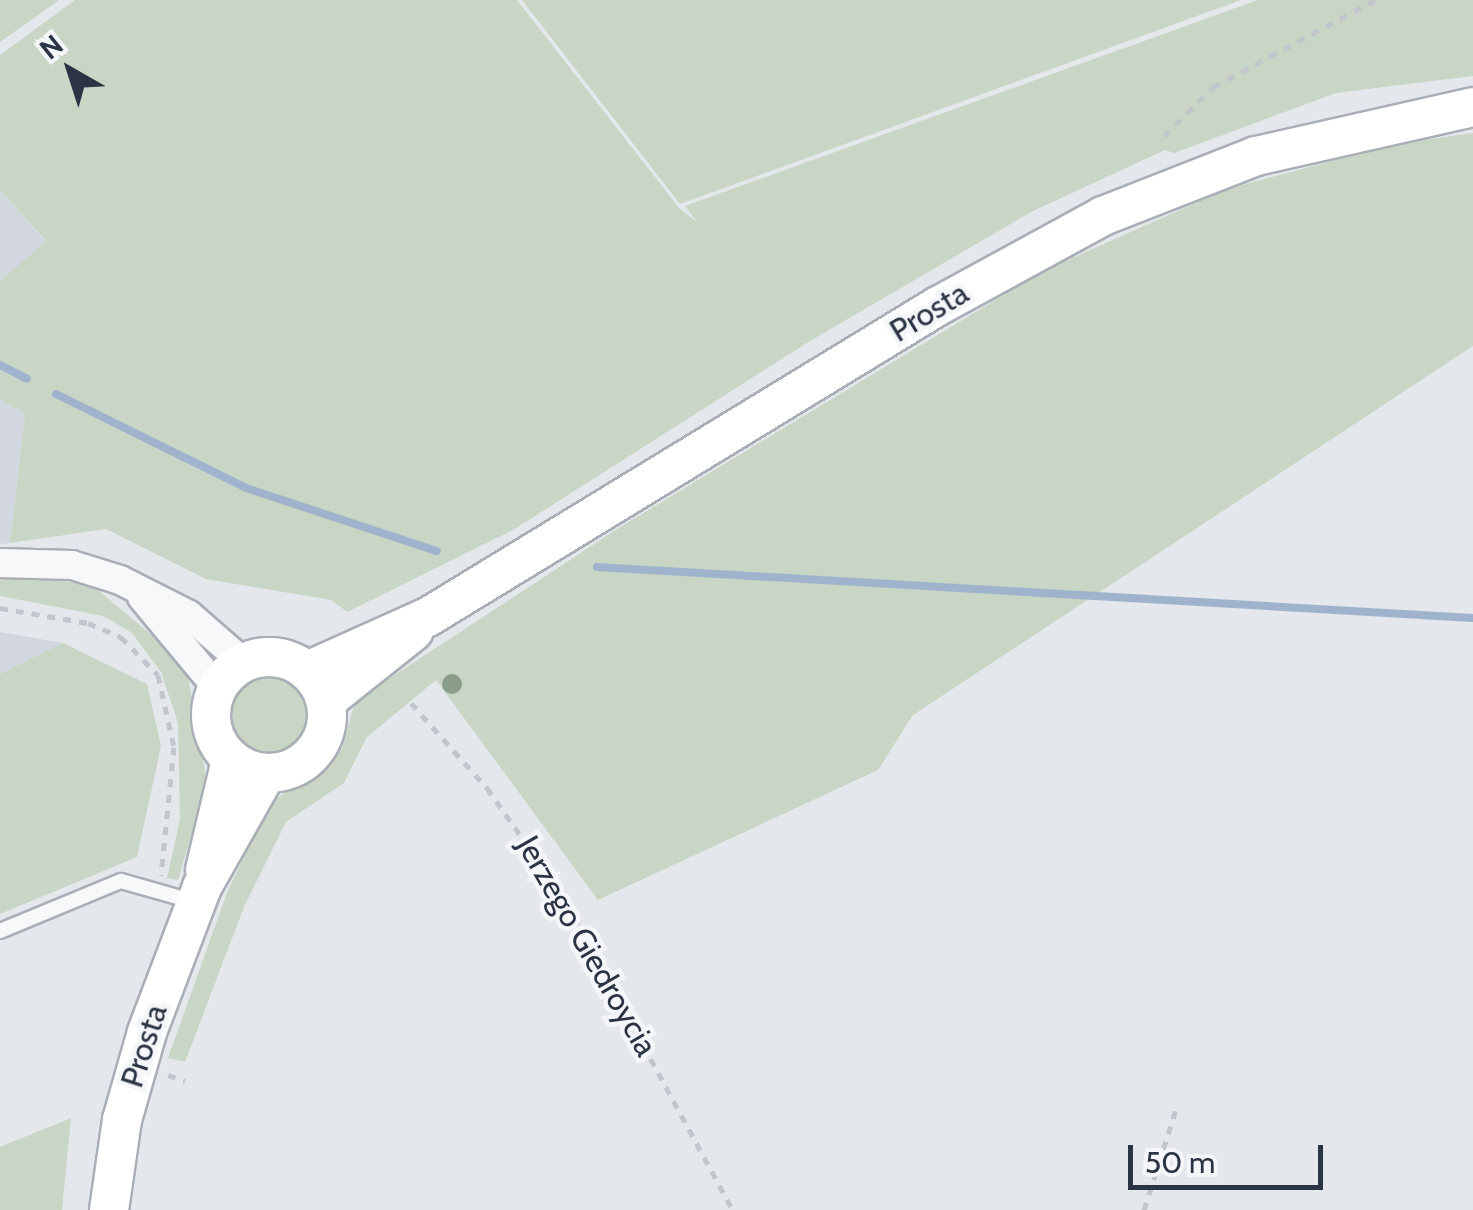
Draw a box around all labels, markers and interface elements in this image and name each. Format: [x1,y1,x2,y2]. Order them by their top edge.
north arrow [20,20,120,120]
text: N [33,27,70,66]
street label: Prosta [883,274,975,350]
street label: Jerzego Giedroycia [508,829,666,1063]
street label: Prosta [113,1000,175,1092]
scale bar [1133,1125,1328,1187]
text: 50 m [1145,1144,1215,1181]

